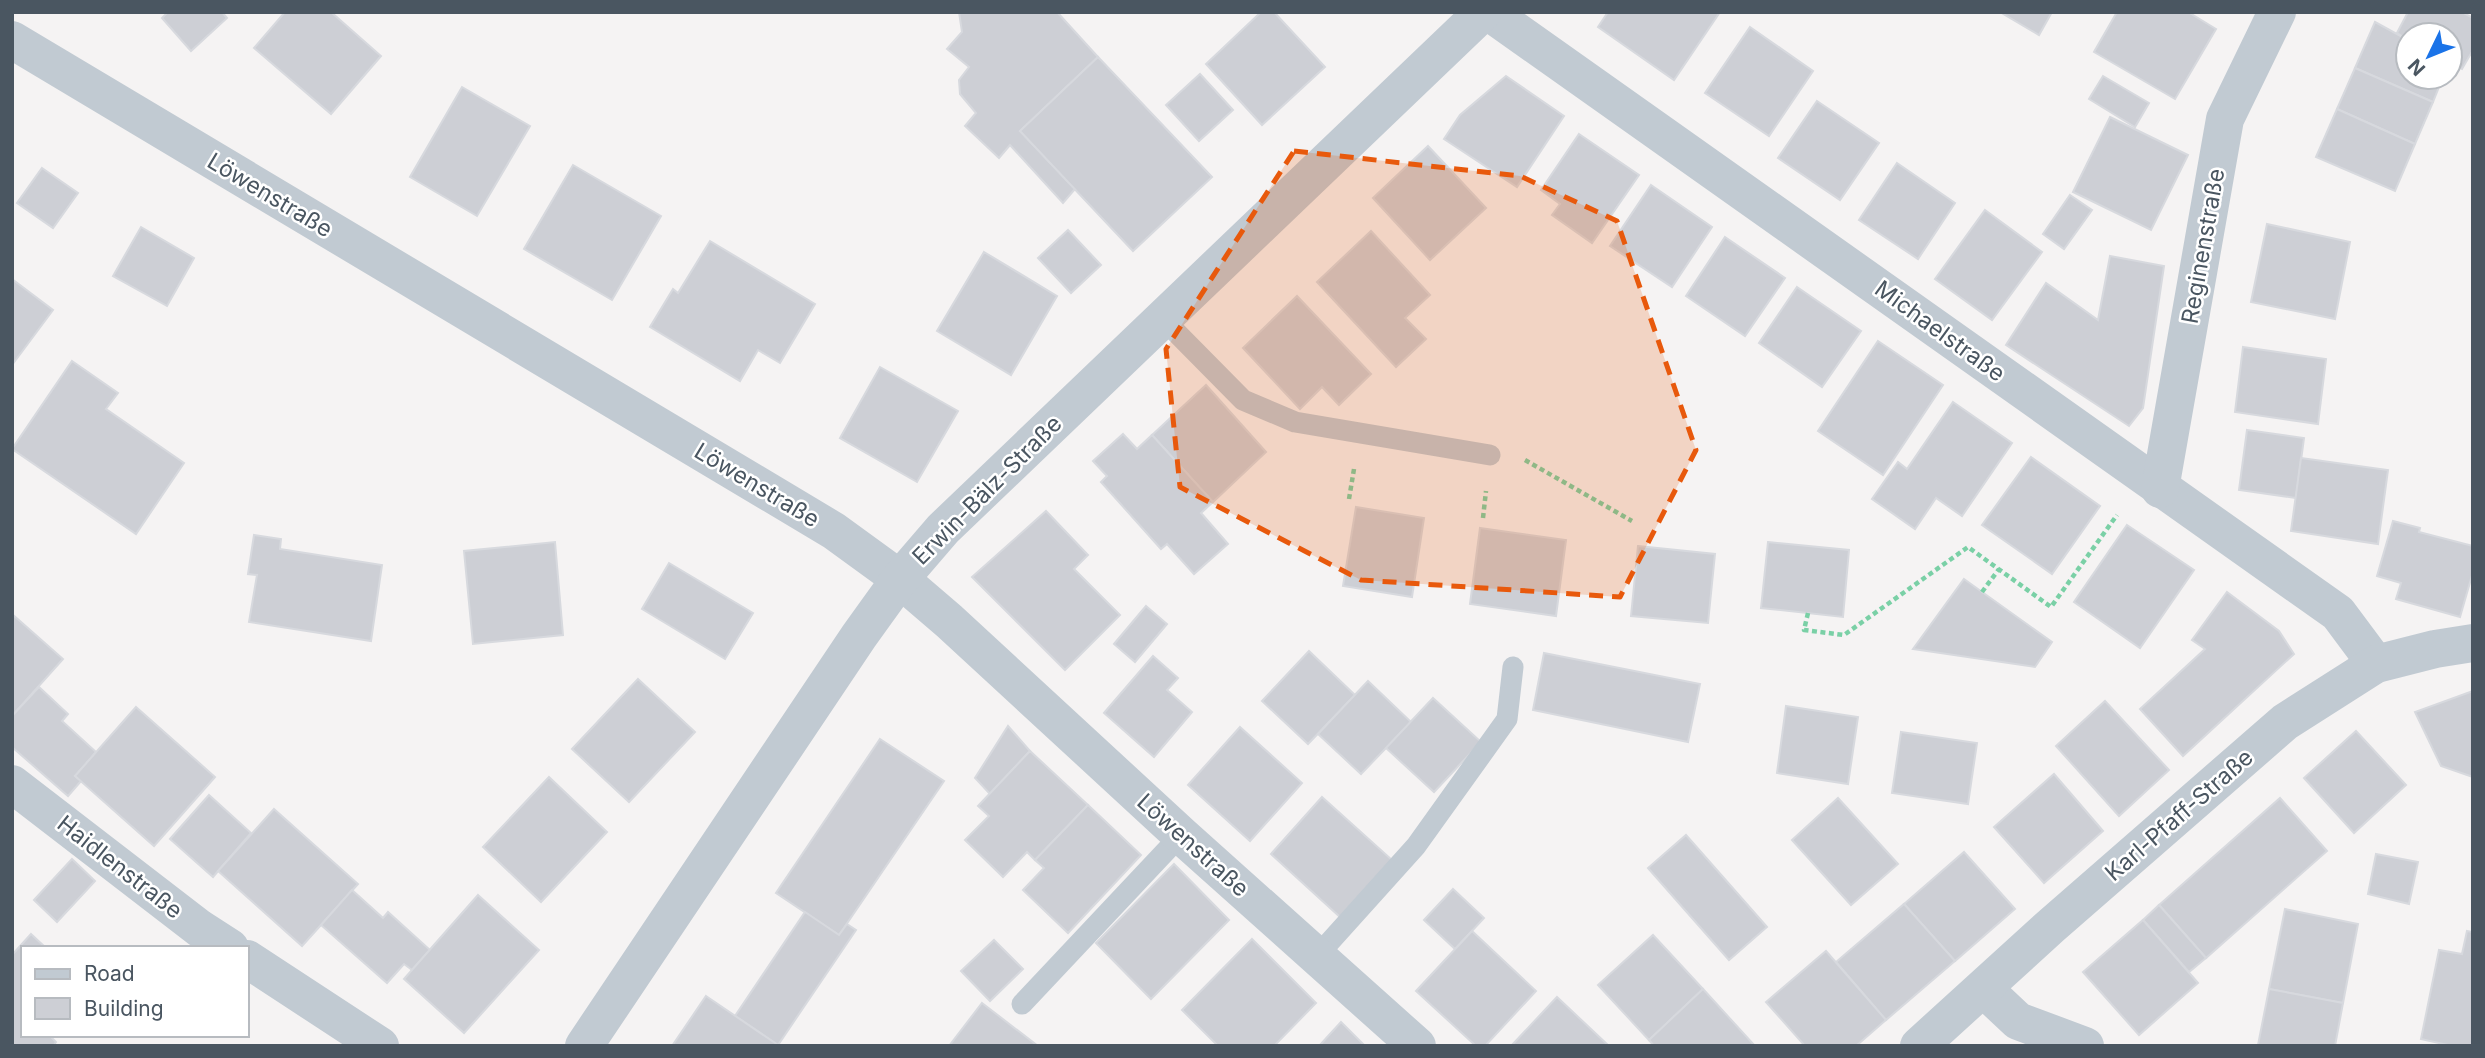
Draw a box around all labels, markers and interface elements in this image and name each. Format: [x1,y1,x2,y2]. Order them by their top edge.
north arrow [2394,21,2464,91]
text: N [2404,54,2430,80]
street label: Löwenstraße [203,147,337,243]
street label: Reginenstraße [2176,166,2230,326]
street label: Michaelstraße [1870,274,2010,388]
street label: Erwin-Bälz-Straße [907,410,1067,570]
street label: Löwenstraße [690,437,824,533]
street label: Karl-Pfaff-Straße [2099,743,2259,887]
street label: Löwenstraße [1131,788,1255,902]
street label: Haidlenstraße [52,809,188,925]
legend [21,946,248,1037]
text: Road [84,961,135,986]
text: Building [84,996,164,1021]

